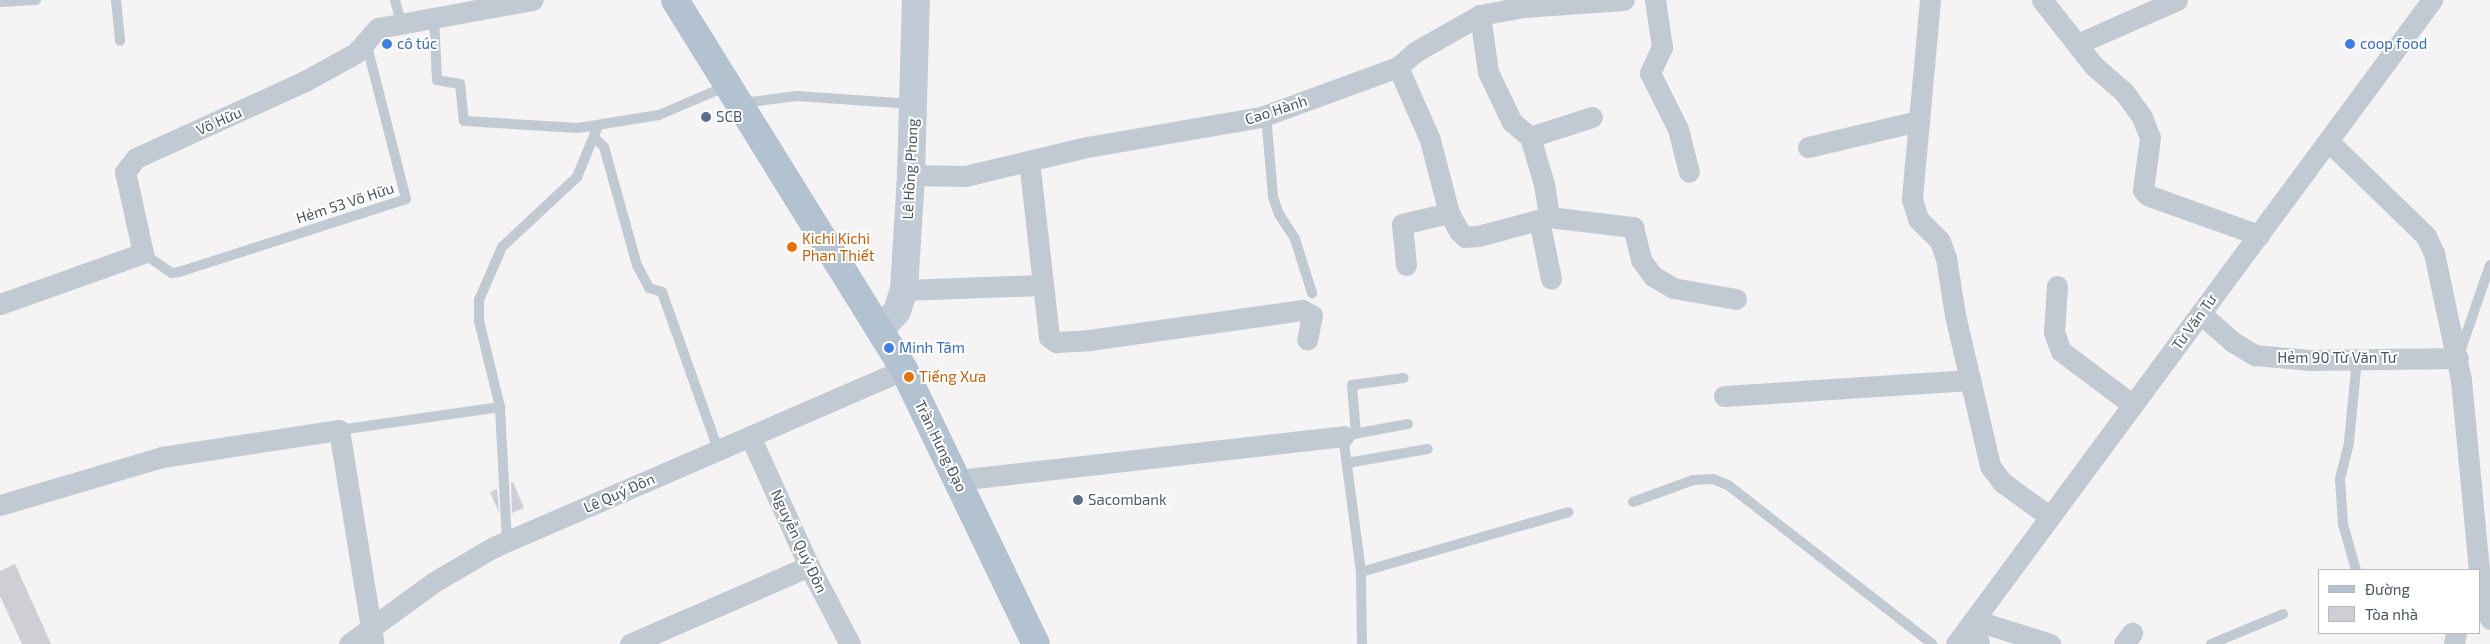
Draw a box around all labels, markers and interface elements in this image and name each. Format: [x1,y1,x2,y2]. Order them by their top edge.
place label: cô túc [397,35,438,53]
place label: coop food [2360,35,2428,53]
marker: cô túc [381,38,393,50]
marker: coop food [2344,38,2356,50]
street label: Cao Hành [1243,92,1309,128]
street label: Võ Hữu [193,103,245,139]
place label: SCB [716,108,742,126]
marker: SCB [700,111,712,123]
street label: Lê Hồng Phong [898,118,922,220]
street label: Hẻm 53 Võ Hữu [294,179,396,227]
place label: Kichi Kichi Phan Thiết [802,229,875,264]
marker: Kichi Kichi Phan Thiết [786,241,798,253]
street label: Từ Văn Tư [2168,290,2220,354]
place label: Minh Tâm [899,339,965,357]
marker: Minh Tâm [883,342,895,354]
street label: Hẻm 90 Từ Văn Tư [2277,349,2397,367]
place label: Tiếng Xưa [919,368,986,386]
marker: Tiếng Xưa [903,371,915,383]
street label: Trần Hưng Đạo [911,397,971,495]
street label: Lê Quý Đôn [581,469,657,517]
street label: Nguyễn Quý Đôn [767,486,831,596]
place label: Sacombank [1088,491,1167,509]
marker: Sacombank [1072,494,1084,506]
legend [2318,569,2480,634]
text: Đường [2365,580,2410,598]
text: Tòa nhà [2365,605,2418,623]

